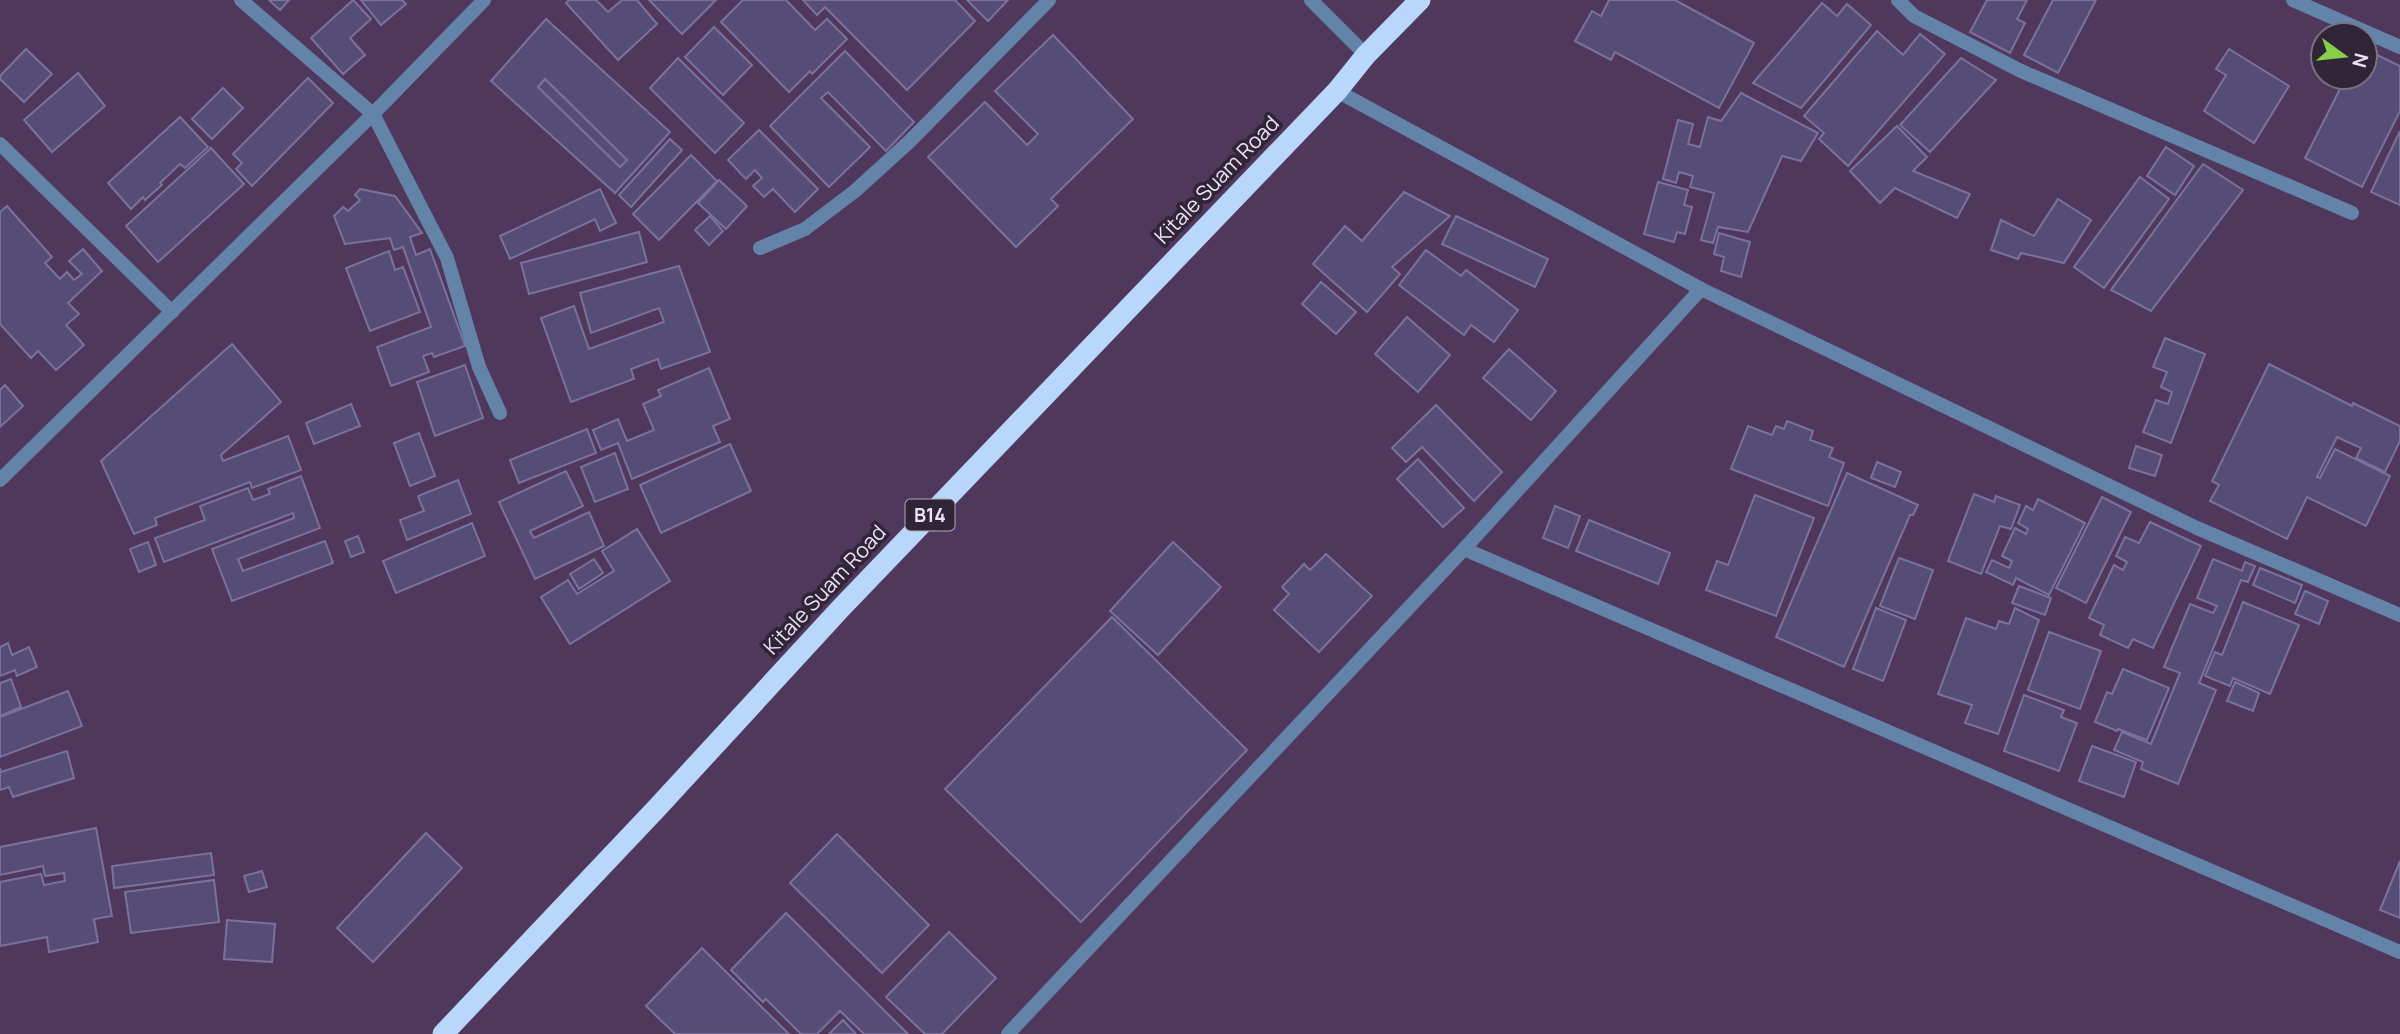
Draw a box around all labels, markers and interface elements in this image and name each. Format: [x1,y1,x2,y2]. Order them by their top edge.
north arrow [2309,21,2379,91]
text: N [2346,50,2375,70]
street label: Kitale Suam Road [1148,109,1285,249]
road number: B14 [906,500,954,530]
street label: Kitale Suam Road [757,518,892,660]

